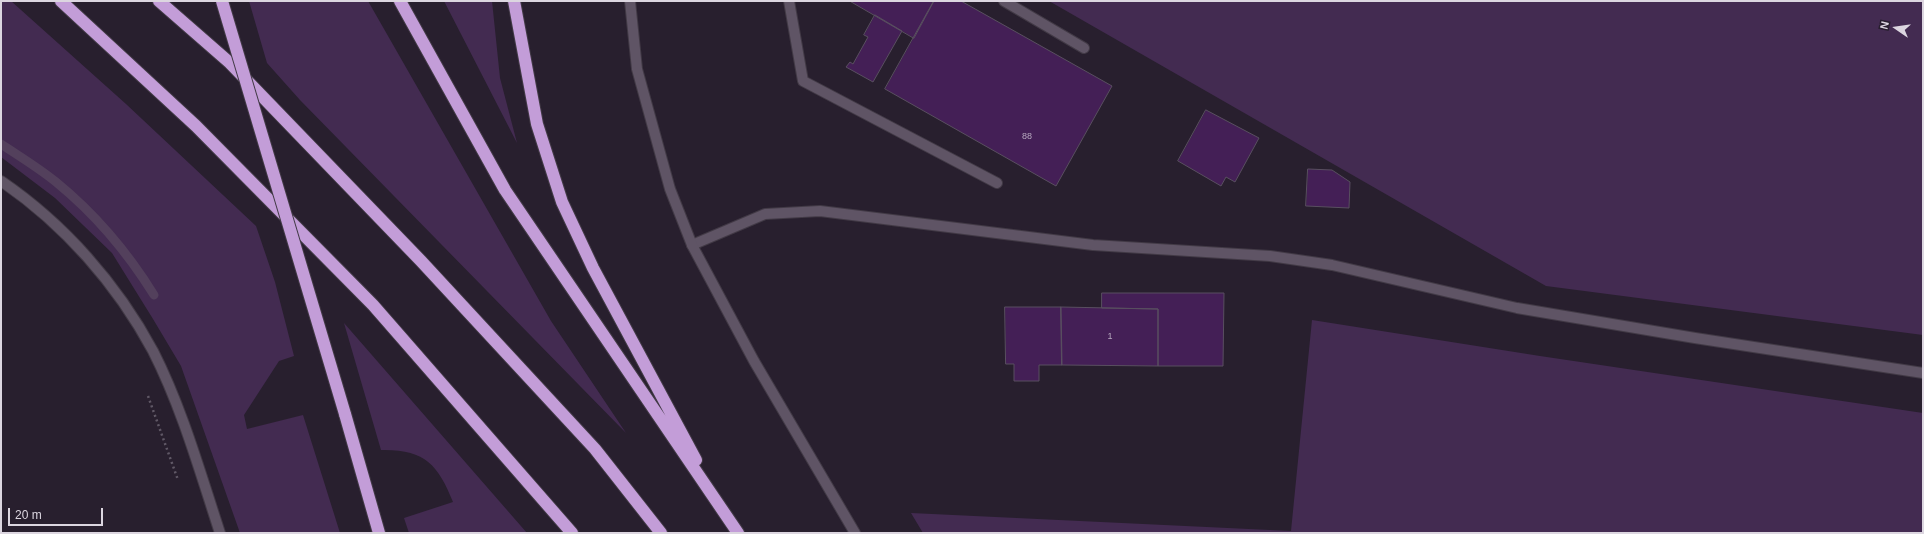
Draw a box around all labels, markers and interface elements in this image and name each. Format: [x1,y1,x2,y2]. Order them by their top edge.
north arrow [1876,8,1916,48]
text: N [1878,20,1891,31]
house number: 88 [1022,132,1032,142]
house number: 1 [1107,332,1113,342]
scale bar [10,500,105,526]
text: 20 m [15,508,42,522]

